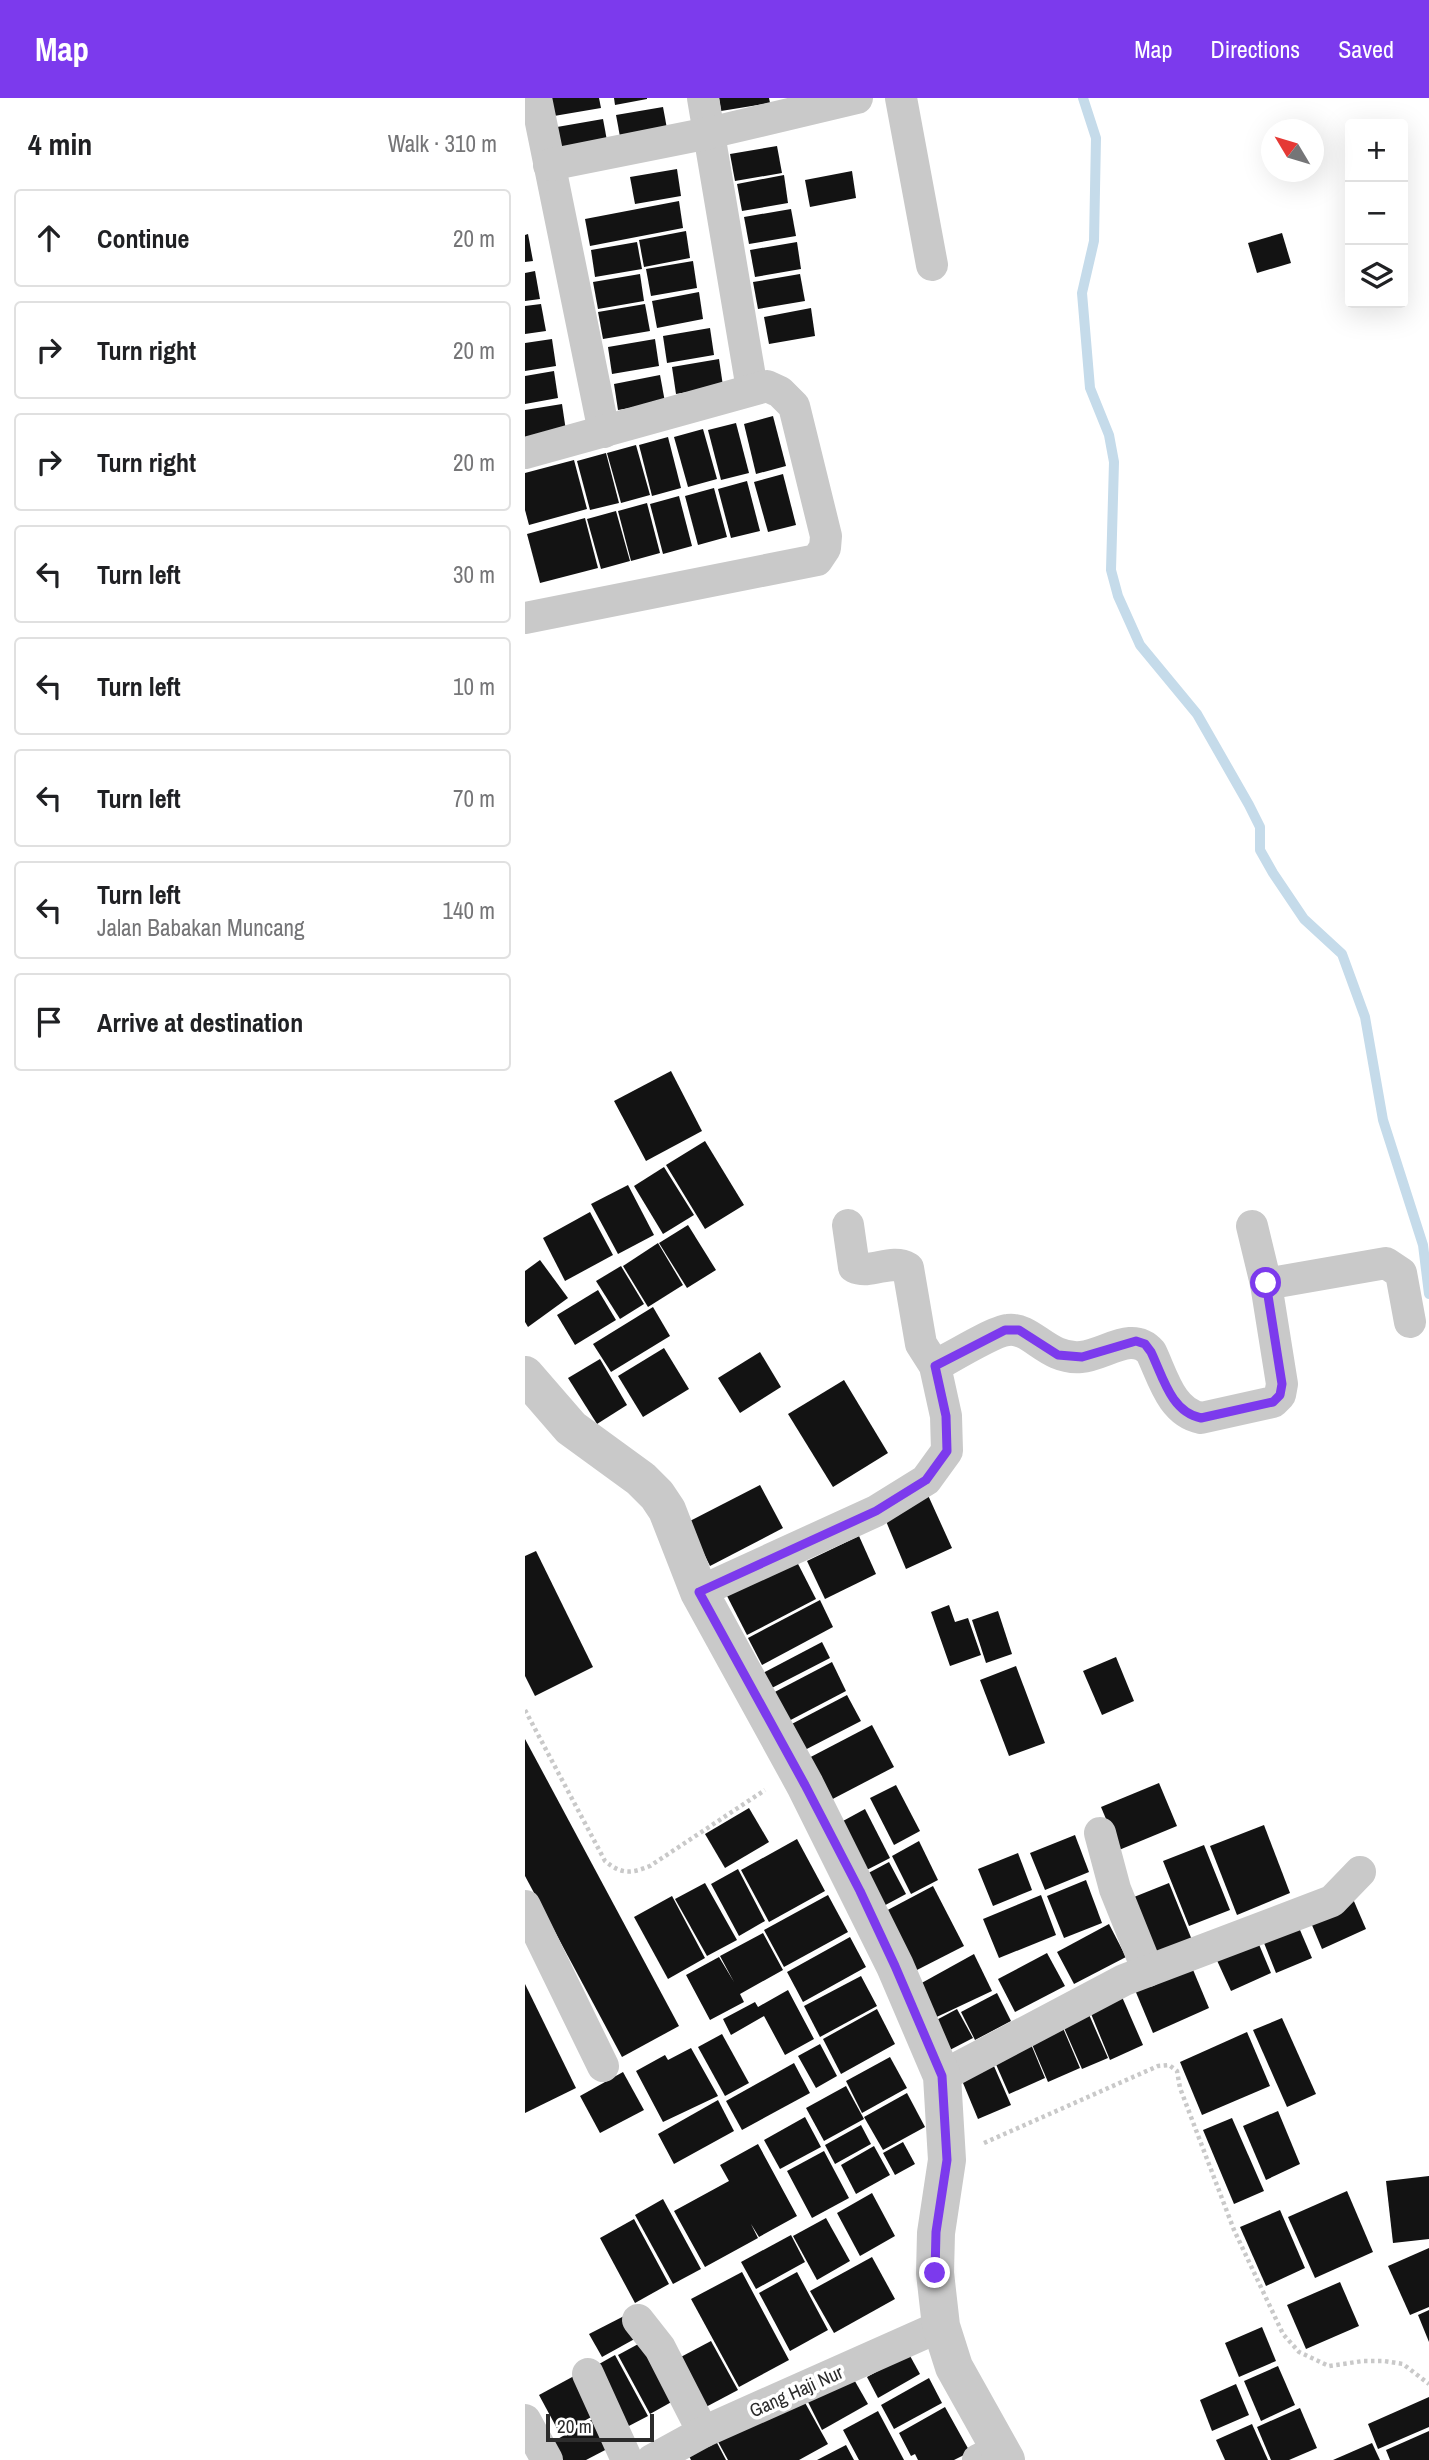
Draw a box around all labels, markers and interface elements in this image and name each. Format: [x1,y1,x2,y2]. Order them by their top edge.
text: Map [35,27,89,71]
text: Map [1134,33,1172,65]
text: Directions [1210,33,1300,65]
text: Saved [1338,33,1394,65]
north arrow [1261,119,1324,182]
map controls [1345,119,1408,308]
button: + [1345,119,1408,182]
text: 4 min [28,124,92,164]
text: Walk · 310 m [388,128,497,159]
button: − [1345,182,1408,245]
icon: ahead [30,219,68,257]
text: Continue [97,221,189,256]
text: 20 m [453,223,495,254]
button: layers [1345,245,1408,308]
icon: right [30,331,68,369]
text: Turn right [97,333,196,368]
text: 20 m [453,335,495,366]
icon: right [30,443,68,481]
text: Turn right [97,445,196,480]
text: 20 m [453,447,495,478]
icon: left [30,555,68,593]
text: Turn left [97,557,181,592]
text: 30 m [453,559,495,590]
icon: left [30,667,68,705]
text: Turn left [97,669,181,704]
text: 10 m [453,671,495,702]
icon: left [30,779,68,817]
text: Turn left [97,781,181,816]
text: 70 m [453,783,495,814]
text: Turn left [97,877,181,912]
icon: left [30,891,68,929]
text: 140 m [443,895,495,926]
text: Jalan Babakan Muncang [97,912,305,943]
icon: arrive [30,1003,68,1041]
text: Arrive at destination [97,1005,303,1040]
route start [1250,1267,1281,1298]
route end [919,2257,950,2288]
street label: Gang Haji Nur [745,2359,848,2423]
scale bar [546,2411,655,2443]
text: 20 m [557,2413,592,2439]

